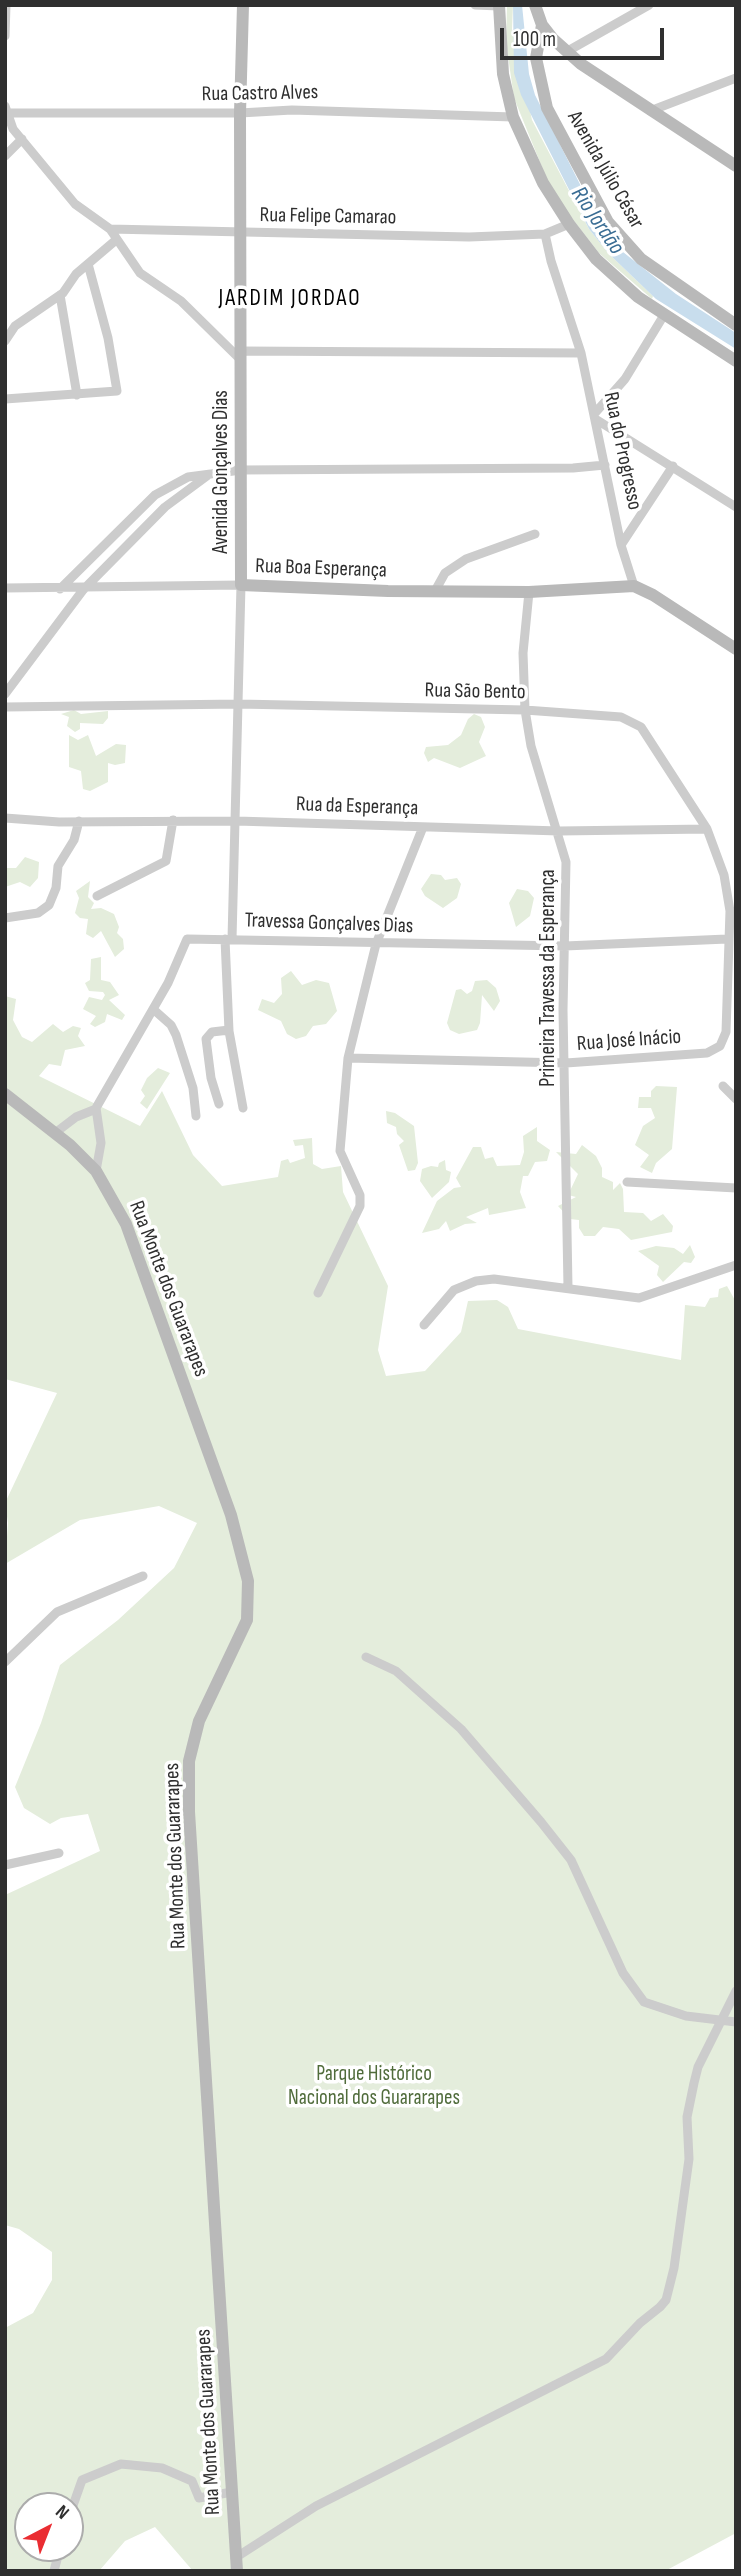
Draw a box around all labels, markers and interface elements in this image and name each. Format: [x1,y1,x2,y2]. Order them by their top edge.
scale bar [503,14,668,58]
text: 100 m [513,27,556,52]
street label: Rua Castro Alves [201,80,319,108]
street label: Avenida Júlio César [561,107,649,233]
water label: Rio Jordão [564,182,630,260]
street label: Rua Felipe Camarao [259,203,397,231]
district label: JARDIM JORDAO [220,285,360,313]
street label: Avenida Gonçalves Dias [209,390,235,554]
street label: Rua do Progresso [597,390,647,512]
street label: Rua Boa Esperança [255,554,387,584]
street label: Rua São Bento [424,679,526,705]
street label: Rua da Esperança [295,792,419,822]
street label: Primeira Travessa da Esperança [536,869,562,1087]
street label: Travessa Gonçalves Dias [244,908,414,940]
street label: Rua José Inácio [576,1025,682,1057]
street label: Rua Monte dos Guararapes [123,1198,213,1380]
street label: Rua Monte dos Guararapes [160,1763,192,1949]
park label: Parque Histórico Nacional dos Guararapes [288,2062,460,2112]
street label: Rua Monte dos Guararapes [192,2328,226,2516]
north arrow [14,2492,84,2562]
text: N [51,2501,74,2524]

